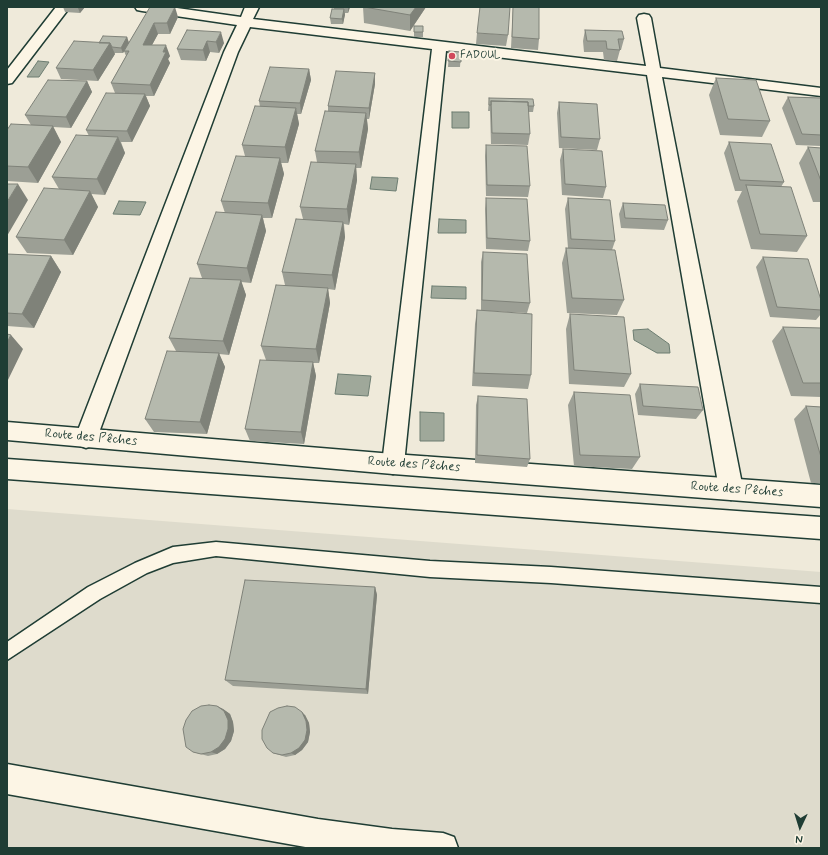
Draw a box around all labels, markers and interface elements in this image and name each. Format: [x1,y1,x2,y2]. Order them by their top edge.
place label: FADOUL [460,49,501,63]
marker: FADOUL [447,51,457,61]
street label: Route des Pêches [44,426,138,450]
street label: Route des Pêches [367,454,461,476]
street label: Route des Pêches [690,479,784,501]
north arrow [780,807,820,847]
text: N [795,832,803,846]

